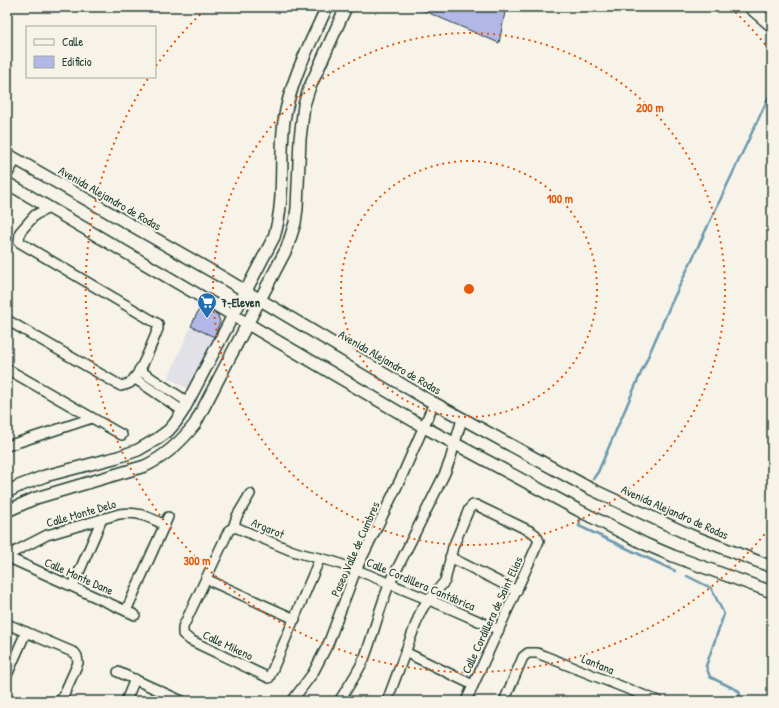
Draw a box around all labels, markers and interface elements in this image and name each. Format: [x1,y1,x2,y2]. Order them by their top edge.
legend [26,26,156,78]
text: Calle [62,33,83,50]
text: Edificio [62,53,92,70]
text: 200 m [636,99,664,116]
street label: Avenida Alejandro de Rodas [56,162,165,235]
text: 100 m [547,190,573,207]
centre of rings [462,282,476,296]
supermarket icon: 7-Eleven [196,291,218,319]
place label: 7-Eleven [220,294,261,311]
street label: Avenida Alejandro de Rodas [336,326,445,399]
street label: Avenida Alejandro de Rodas [619,481,732,543]
street label: Calle Monte Delo [44,495,118,531]
street label: Paseo Valle de Cumbres [326,498,384,599]
street label: Argarot [249,514,288,543]
text: 300 m [183,552,211,569]
street label: Calle Monte Dane [42,553,116,599]
street label: Calle Cordillera Cantábrica [364,553,478,615]
street label: Calle Cordillera de Saint Elias [457,553,527,676]
street label: Calle Mikeno [200,626,256,664]
street label: Lantana [579,650,617,678]

